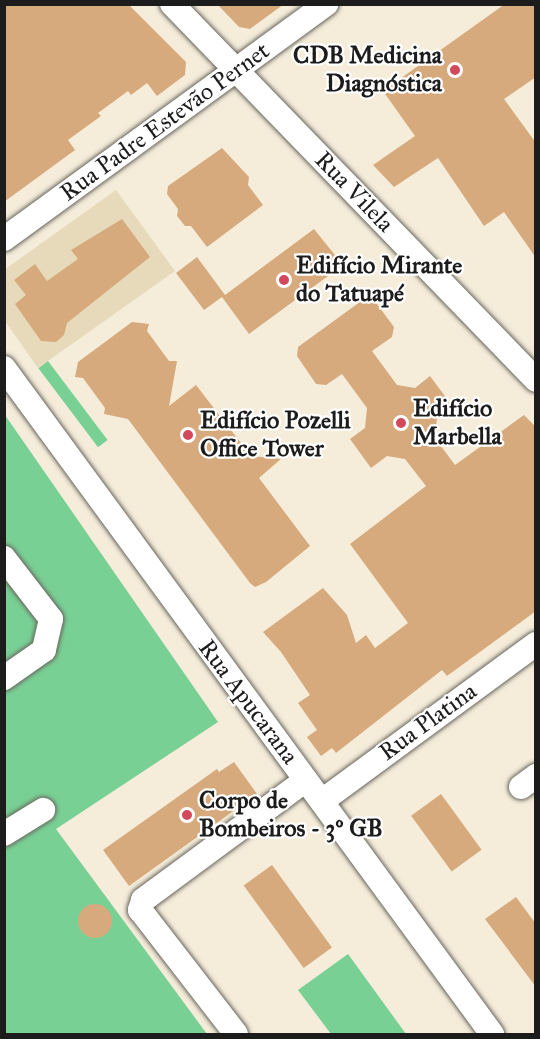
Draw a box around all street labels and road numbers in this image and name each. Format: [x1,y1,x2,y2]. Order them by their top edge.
street label: Rua Padre Estevão Pernet [55,37,275,207]
street label: Rua Vilela [309,146,399,238]
street label: Rua Apucarana [192,634,304,770]
street label: Rua Platina [374,677,482,767]

